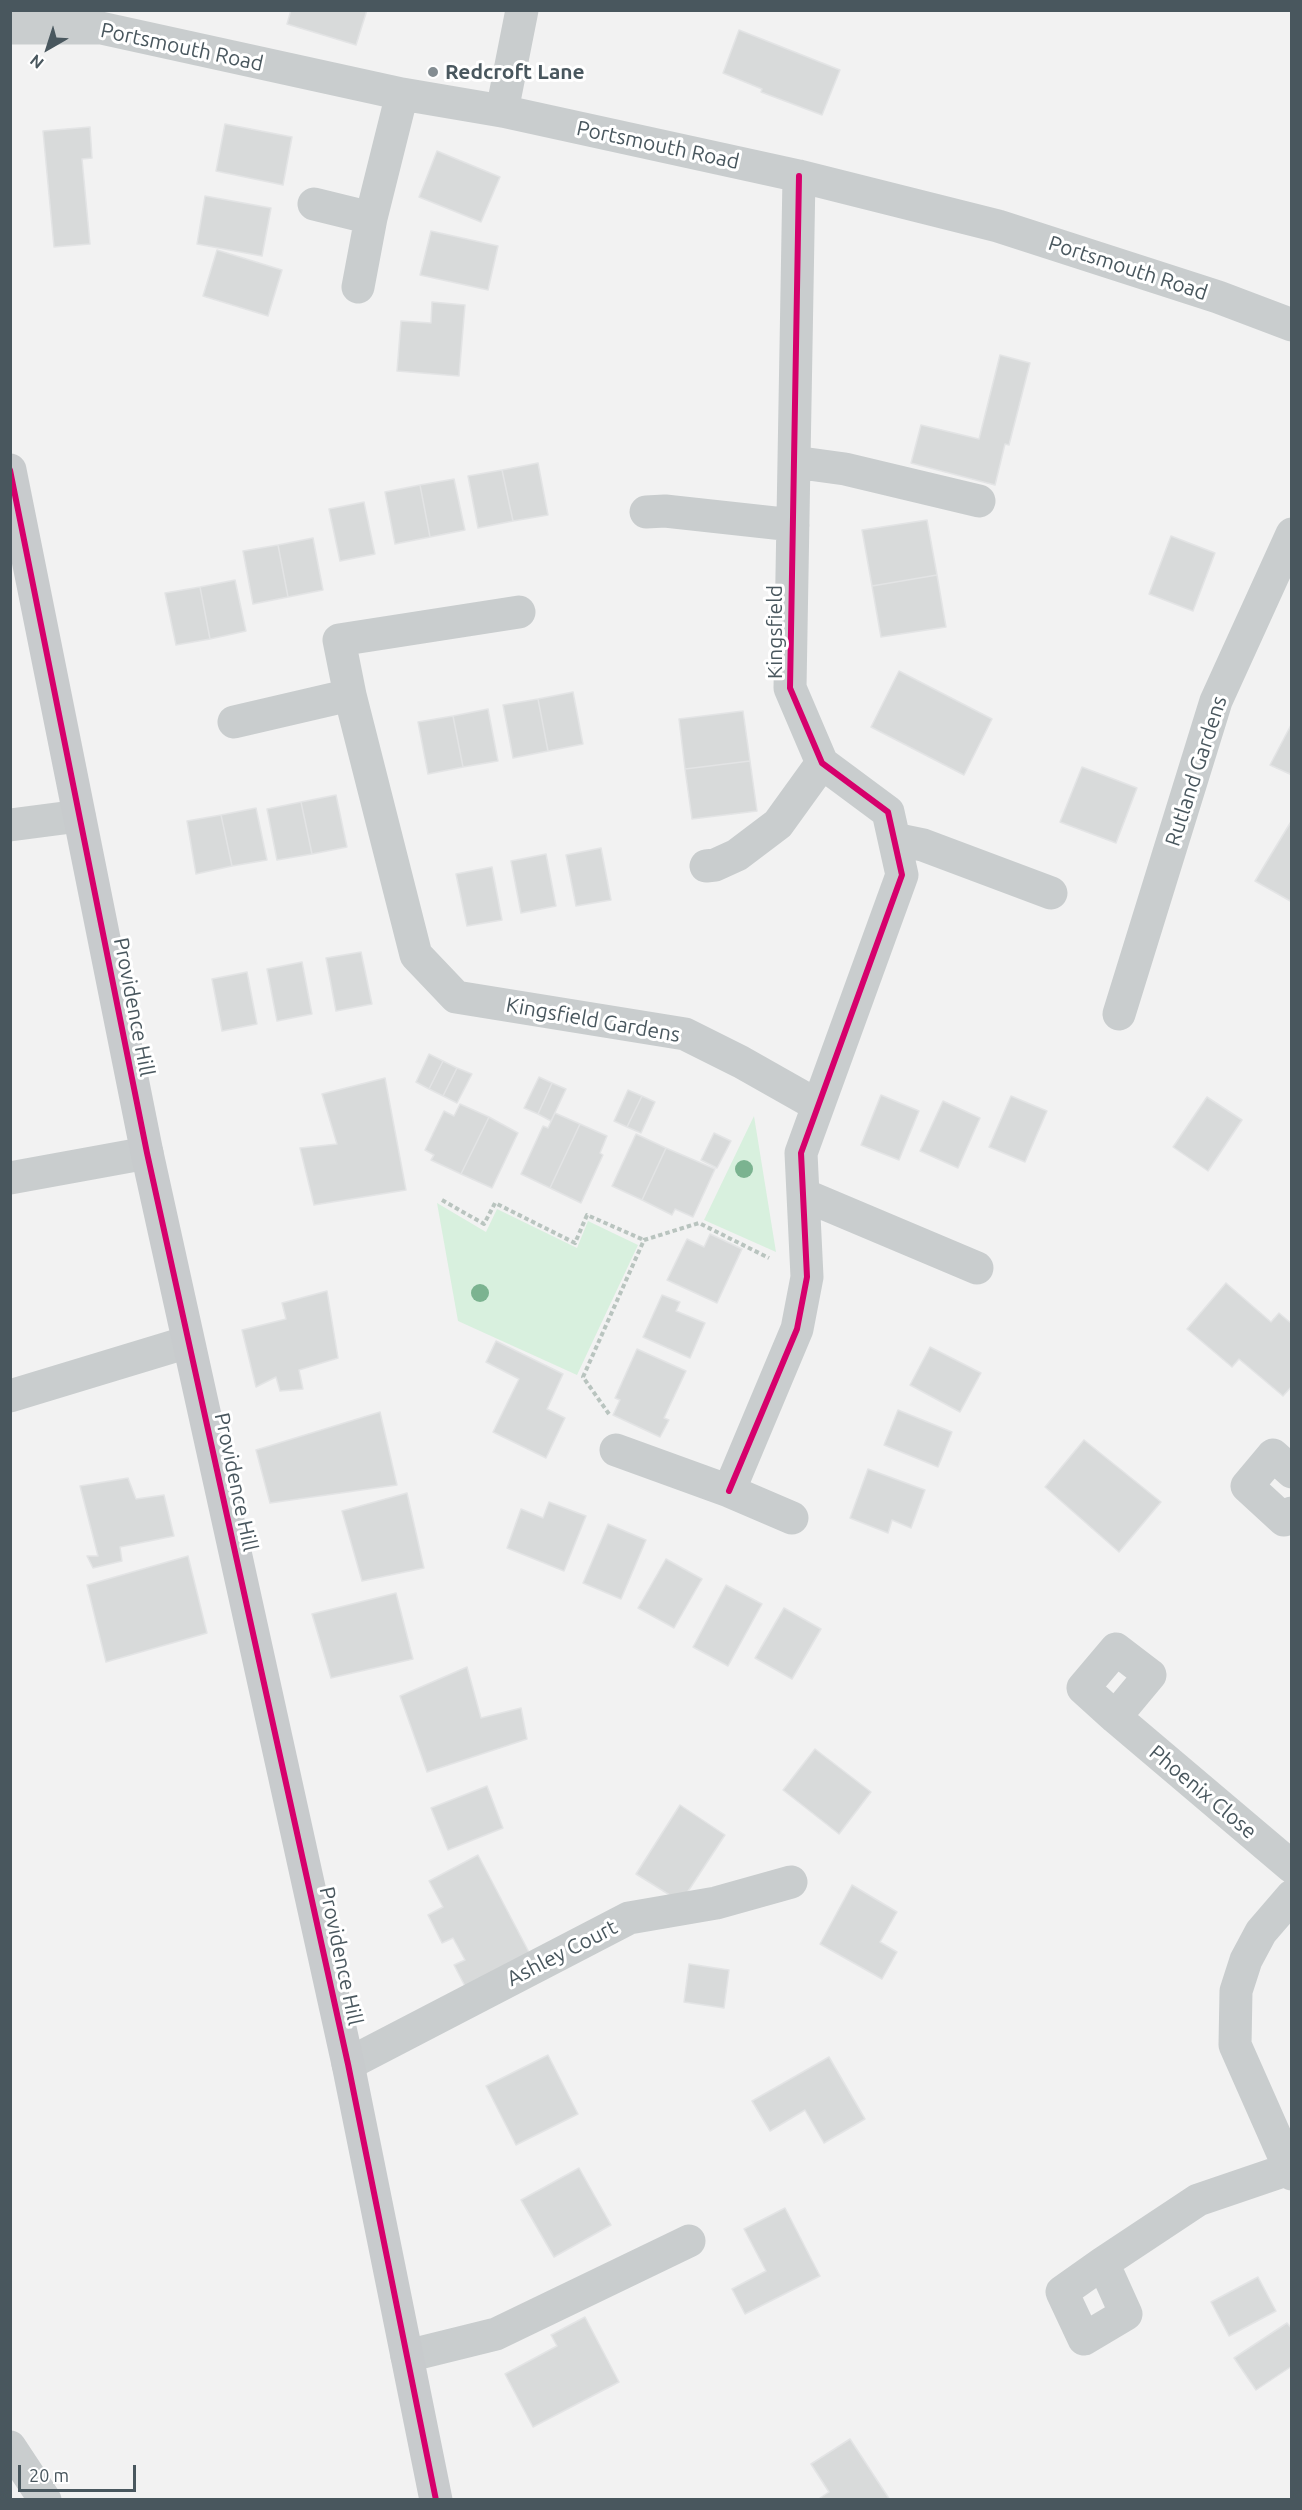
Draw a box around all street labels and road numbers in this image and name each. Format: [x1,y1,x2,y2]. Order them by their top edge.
street label: Portsmouth Road [98,17,266,77]
street label: Portsmouth Road [574,115,742,175]
street label: Portsmouth Road [1045,230,1211,306]
street label: Kingsfield [762,585,788,679]
street label: Rutland Gardens [1160,693,1232,849]
street label: Providence Hill [108,935,160,1079]
street label: Kingsfield Gardens [504,992,682,1048]
street label: Providence Hill [209,1411,263,1553]
street label: Phoenix Close [1144,1740,1262,1844]
street label: Providence Hill [314,1885,368,2027]
street label: Ashley Court [503,1914,621,1992]

